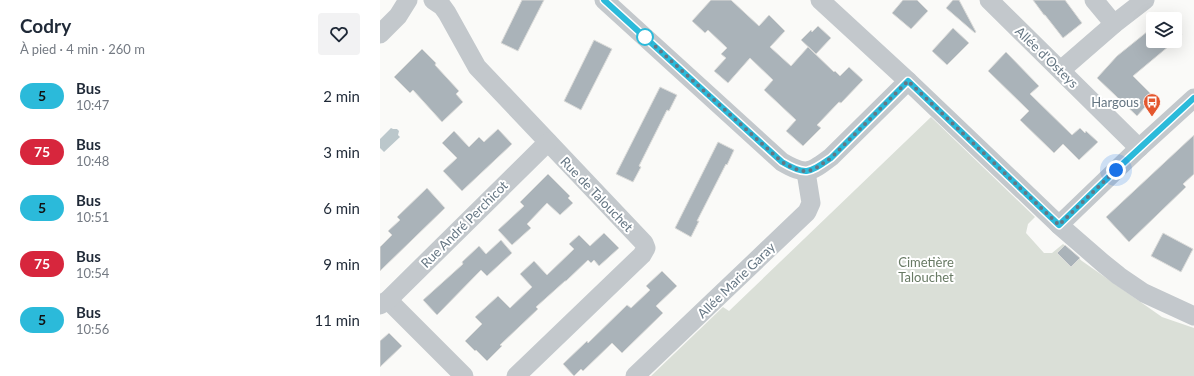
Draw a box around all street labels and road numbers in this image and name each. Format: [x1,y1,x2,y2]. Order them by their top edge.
street label: Allée d'Osteys [1012,23,1082,91]
street label: Rue de Talouchet [557,153,637,235]
street label: Rue André Perchicot [417,177,511,271]
street label: Allée Marie Garay [694,239,778,321]

